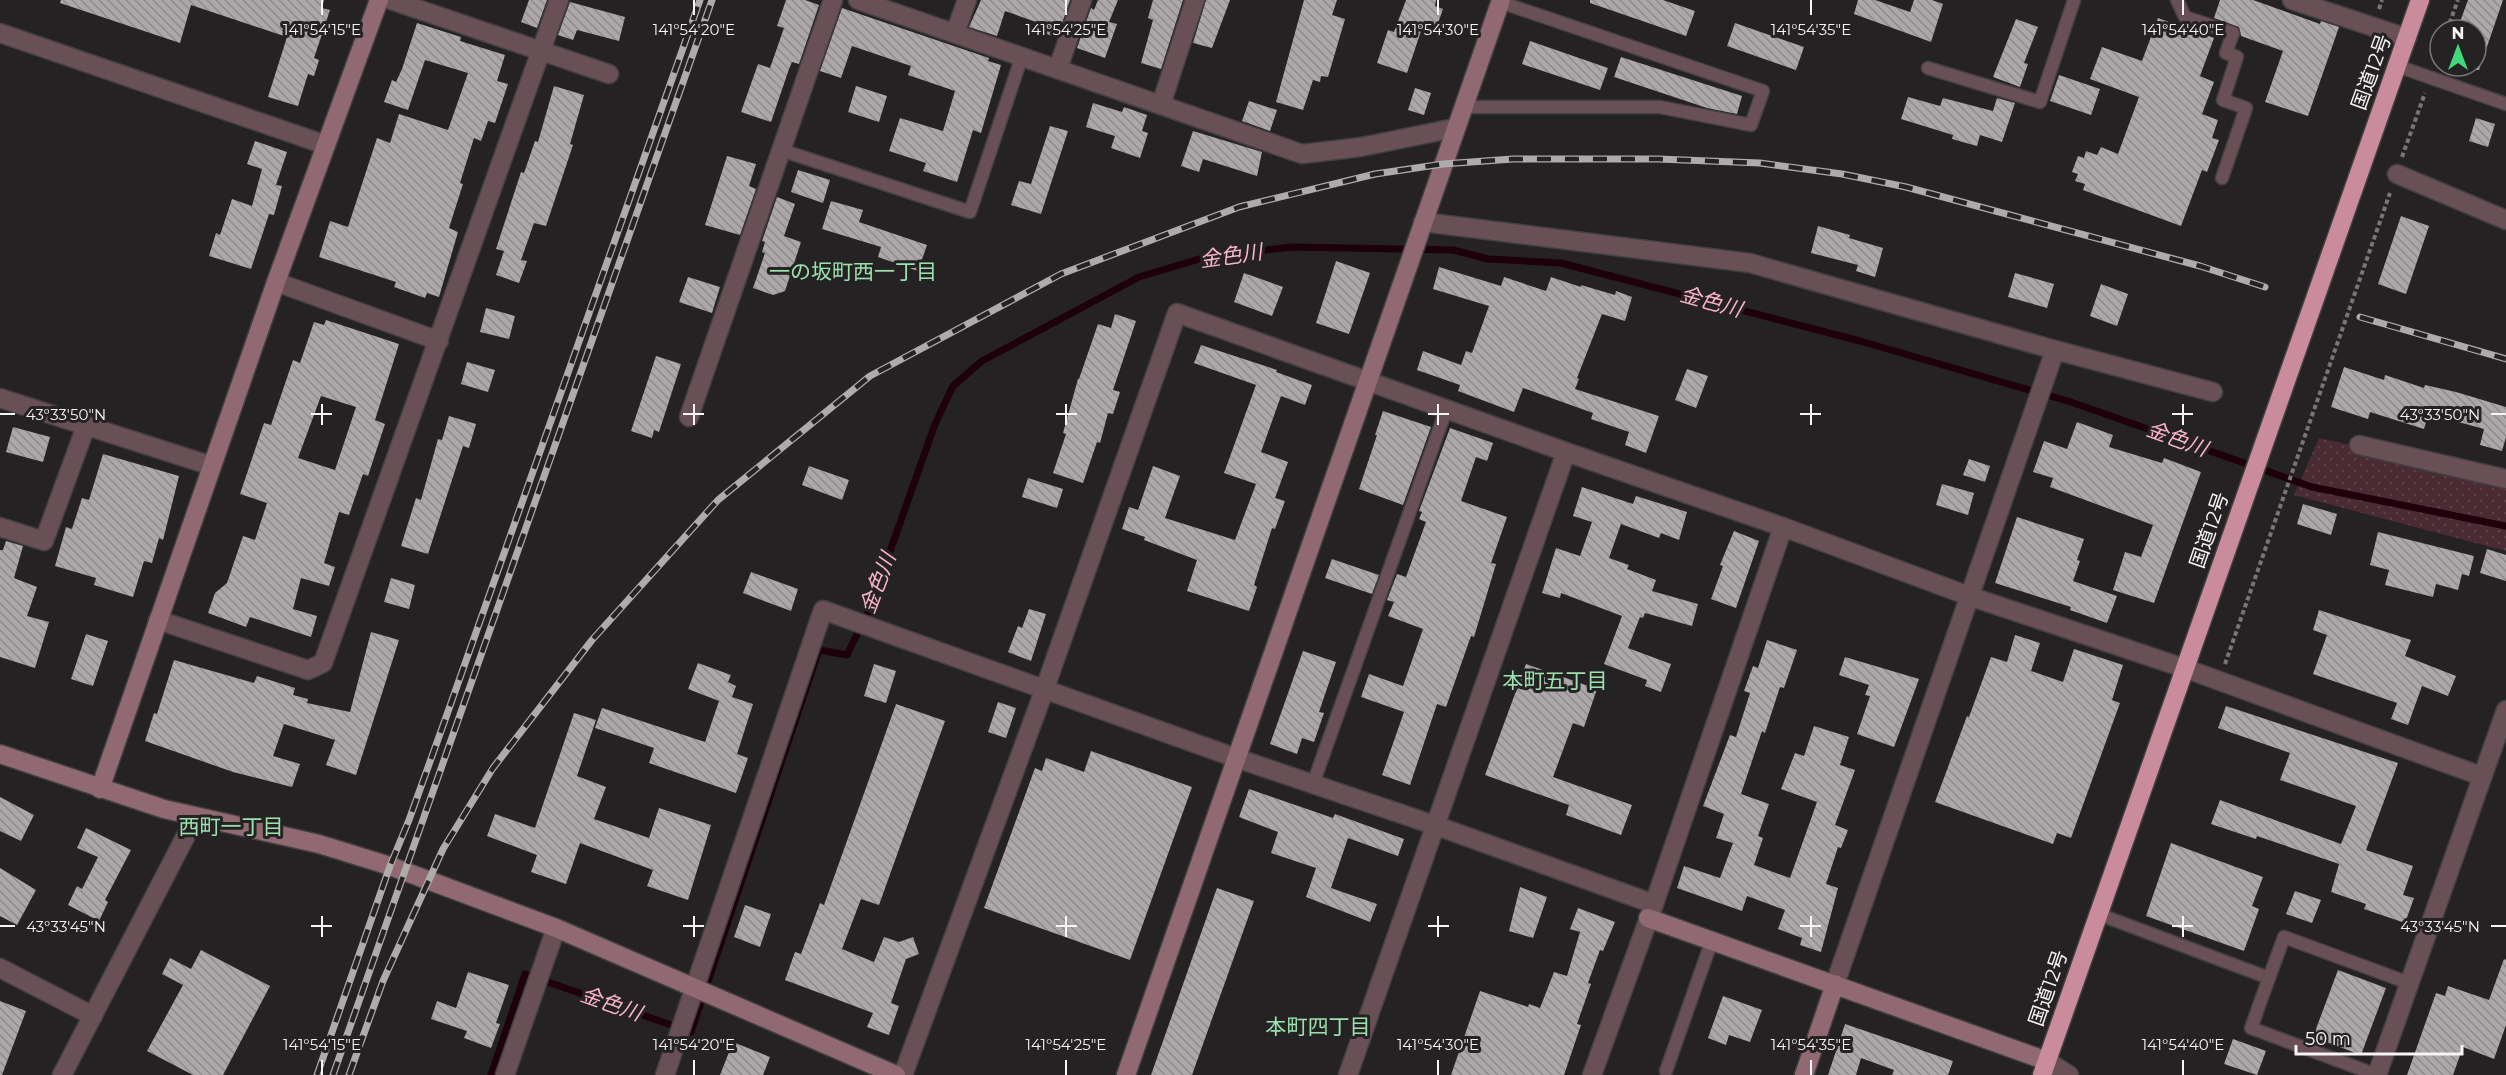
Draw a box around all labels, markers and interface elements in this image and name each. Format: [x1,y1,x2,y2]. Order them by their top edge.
north arrow [2428,18,2488,78]
text: 141°54'15"E [283,20,361,39]
text: 141°54'20"E [653,20,735,39]
text: 141°54'25"E [1026,20,1106,39]
text: 141°54'30"E [1397,20,1479,39]
text: 141°54'35"E [1771,20,1851,39]
text: 141°54'40"E [2142,20,2224,39]
text: N [2452,24,2464,43]
street label: 国道12号 [2346,31,2396,113]
water label: 金色川 [1198,238,1266,272]
district label: 一の坂町西一丁目 [769,259,937,284]
water label: 金色川 [1677,281,1747,322]
text: 43°33'50"N [26,405,106,424]
text: 43°33'50"N [2400,405,2480,424]
water label: 金色川 [2143,416,2213,462]
street label: 国道12号 [2185,489,2233,571]
water label: 金色川 [855,547,901,617]
district label: 本町五丁目 [1503,668,1608,693]
district label: 西町一丁目 [179,814,284,839]
text: 43°33'45"N [26,917,106,936]
text: 43°33'45"N [2400,917,2480,936]
street label: 国道12号 [2024,947,2072,1029]
water label: 金色川 [577,981,647,1026]
district label: 本町四丁目 [1266,1014,1371,1039]
scale bar [2296,1018,2462,1056]
text: 50 m [2305,1028,2351,1050]
text: 141°54'15"E [283,1035,361,1054]
text: 141°54'20"E [653,1035,735,1054]
text: 141°54'25"E [1026,1035,1106,1054]
text: 141°54'30"E [1397,1035,1479,1054]
text: 141°54'35"E [1771,1035,1851,1054]
text: 141°54'40"E [2142,1035,2224,1054]

